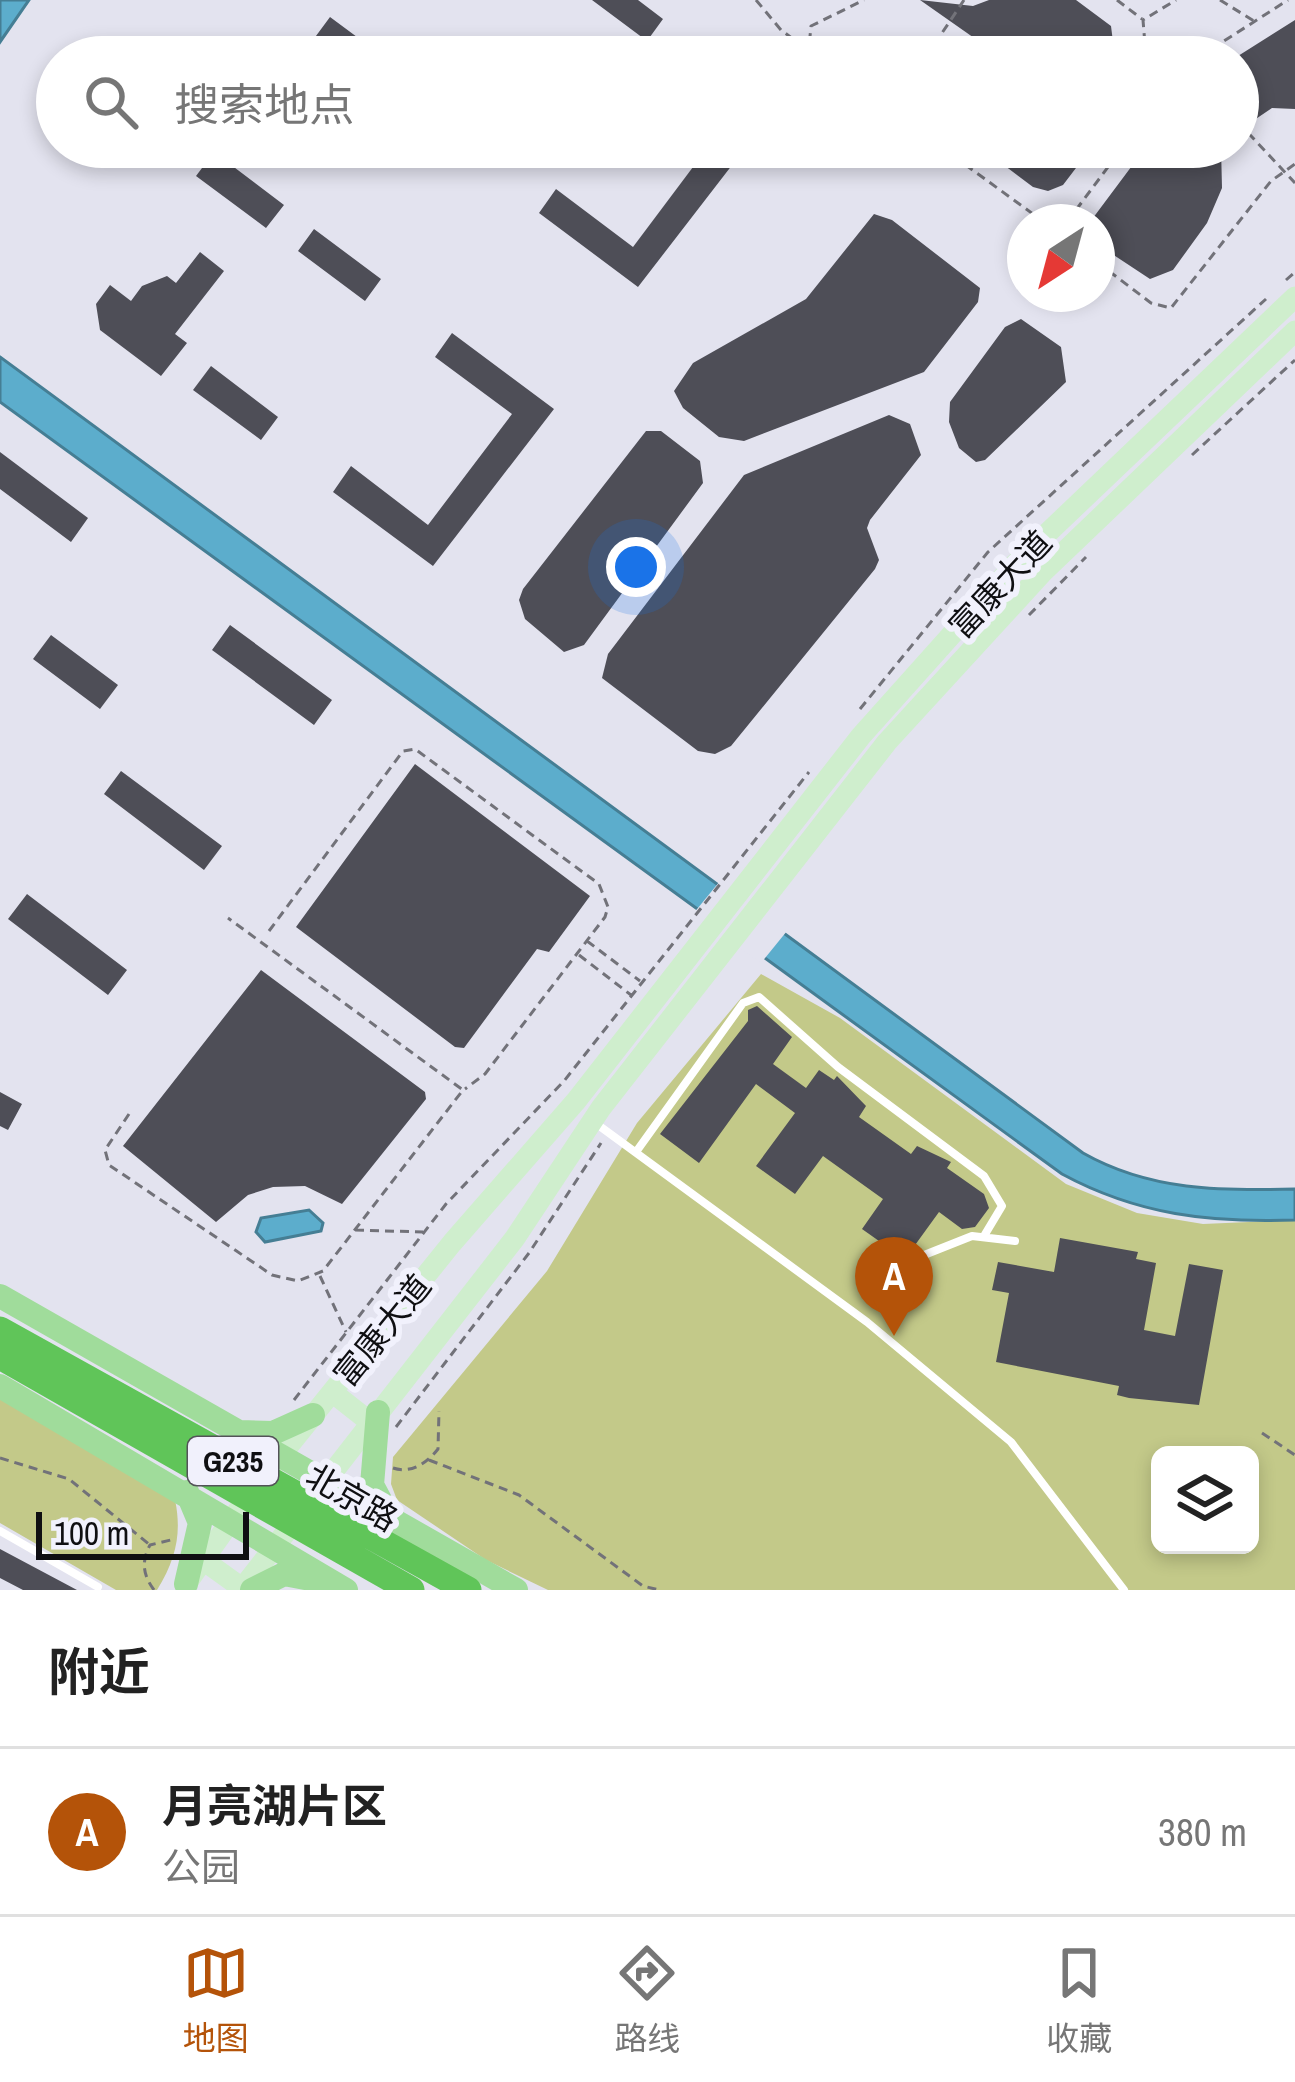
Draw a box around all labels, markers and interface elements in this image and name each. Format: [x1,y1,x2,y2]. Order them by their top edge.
search box [36,36,1259,168]
icon: search [78,69,144,135]
text: 搜索地点 [174,74,354,135]
north arrow [1007,204,1115,312]
street label: 富康大道 [939,521,1061,647]
your location [606,537,666,597]
pin: A [855,1237,933,1336]
street label: 富康大道 [323,1265,441,1395]
road number: G235 [188,1437,278,1485]
map controls [1151,1446,1259,1554]
button: layers [1151,1446,1259,1554]
street label: 北京路 [298,1453,406,1541]
scale bar [36,1506,249,1559]
text: 100 m [54,1511,129,1555]
text: 附近 [48,1637,150,1706]
text: 月亮湖片区 [162,1775,387,1836]
text: A [75,1806,99,1858]
text: 380 m [1158,1806,1247,1858]
text: 公园 [162,1841,240,1893]
tab: 地图 [183,1940,249,2060]
tab: 路线 [614,1940,680,2060]
tab: 收藏 [1046,1940,1112,2060]

